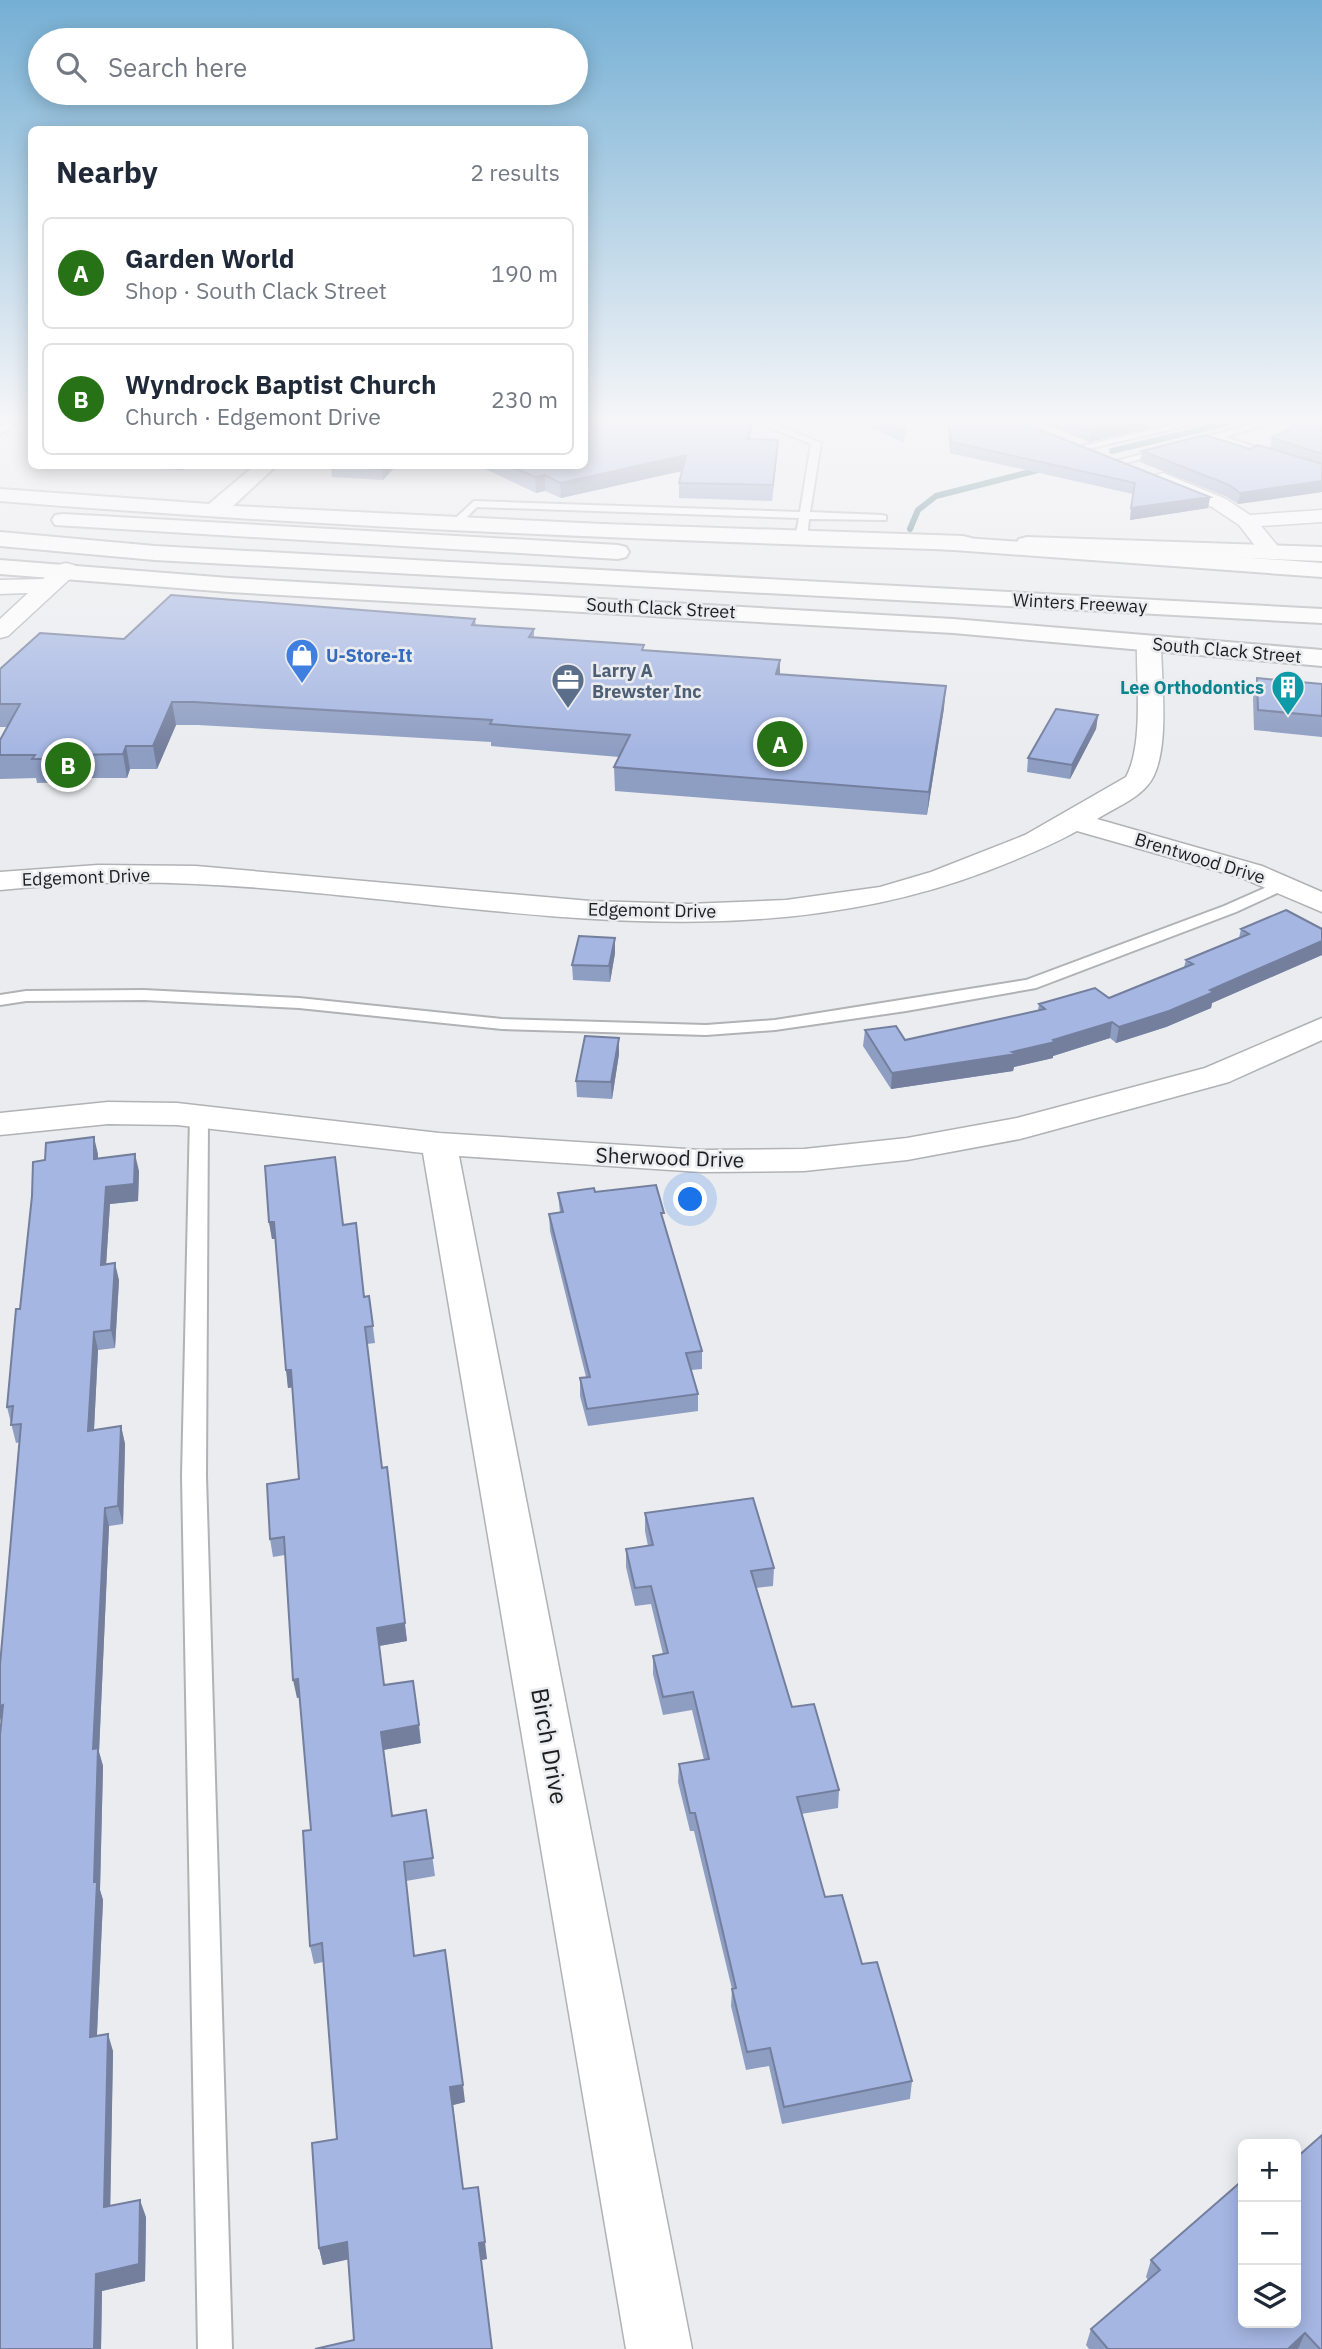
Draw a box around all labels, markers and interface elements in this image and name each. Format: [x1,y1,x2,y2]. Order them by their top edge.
search box [28,28,588,105]
icon: search [52,48,90,86]
text: Search here [108,50,247,84]
text: Nearby [56,152,158,191]
text: 2 results [470,157,560,187]
text: Garden World [125,241,294,275]
text: A [73,258,89,288]
text: 190 m [491,258,558,288]
text: Shop · South Clack Street [125,275,387,305]
text: Wyndrock Baptist Church [125,367,437,401]
text: B [73,384,89,414]
text: 230 m [491,384,558,414]
text: Church · Edgemont Drive [125,401,381,431]
street label: Winters Freeway [1012,588,1148,618]
street label: South Clack Street [586,593,736,623]
street label: South Clack Street [1152,632,1302,668]
shop icon: U-Store-It [283,636,321,685]
place label: U-Store-It [326,644,412,667]
place label: Larry A Brewster Inc [592,659,701,703]
office icon: Larry A Brewster Inc [549,661,587,710]
building icon: Lee Orthodontics [1269,668,1307,717]
place label: Lee Orthodontics [1120,676,1264,699]
pin: A [757,718,803,770]
pin: B [45,739,91,791]
street label: Brentwood Drive [1132,827,1268,889]
street label: Edgemont Drive [21,863,151,891]
street label: Edgemont Drive [588,897,716,923]
street label: Sherwood Drive [595,1140,745,1174]
your location [673,1182,707,1216]
street label: Birch Drive [524,1685,576,1807]
map controls [1238,2139,1301,2328]
button: + [1238,2139,1301,2202]
button: − [1238,2202,1301,2265]
button: layers [1238,2265,1301,2328]

